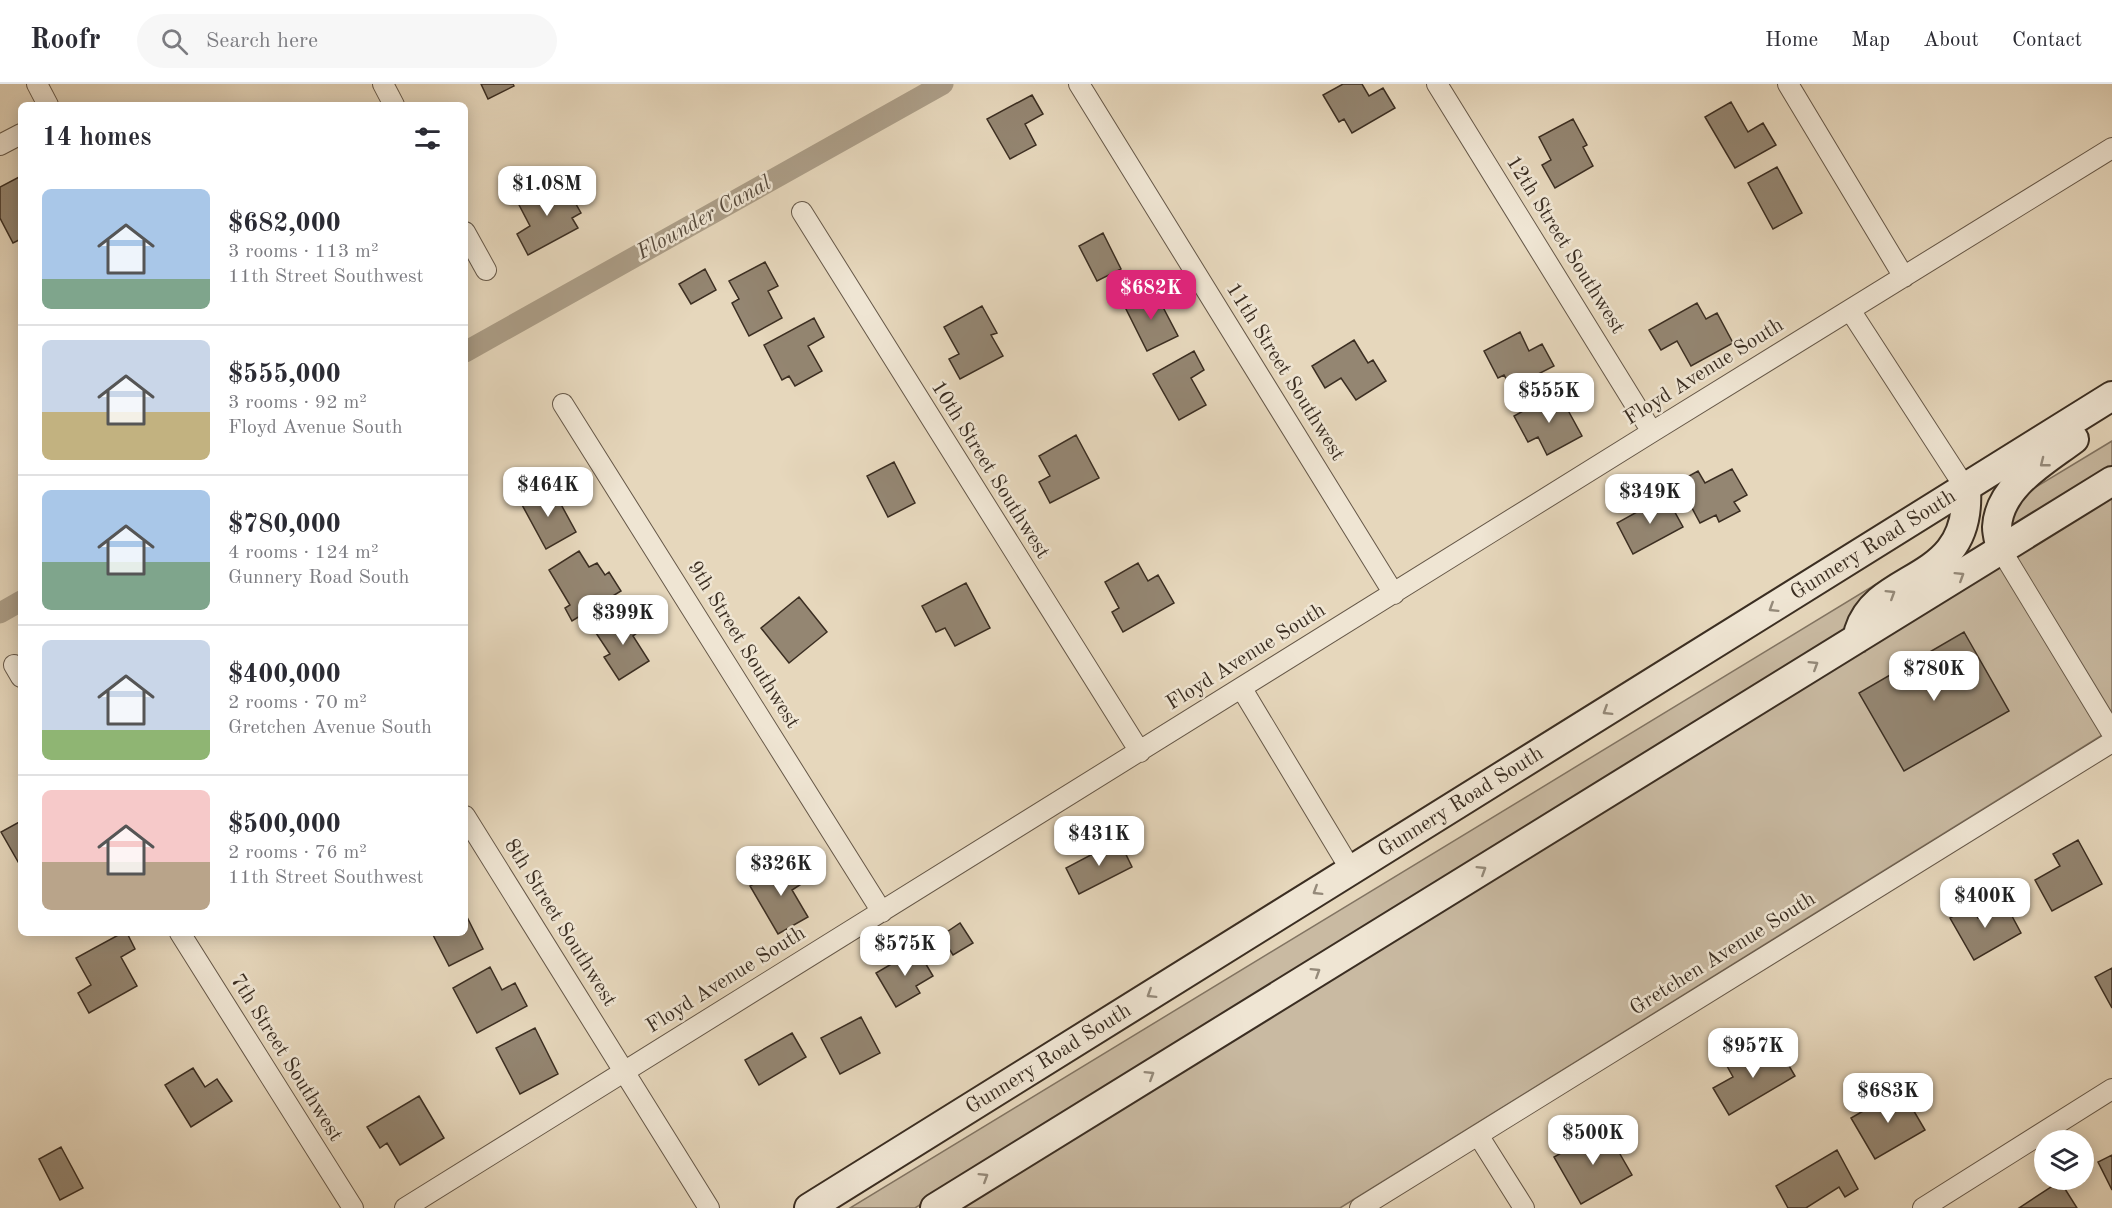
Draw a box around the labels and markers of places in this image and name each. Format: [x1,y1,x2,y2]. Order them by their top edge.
pin: $1.08M [498,166,596,217]
pin: $682K [1109,270,1193,321]
pin: $555K [1507,373,1591,424]
pin: $464K [506,467,590,518]
pin: $349K [1608,474,1692,525]
pin: $399K [581,595,665,646]
pin: $780K [1892,651,1976,702]
pin: $431K [1057,816,1141,867]
pin: $326K [739,846,823,897]
pin: $400K [1943,878,2027,929]
pin: $575K [863,926,947,977]
pin: $957K [1711,1028,1795,1079]
pin: $683K [1846,1073,1930,1124]
pin: $500K [1551,1115,1635,1166]

